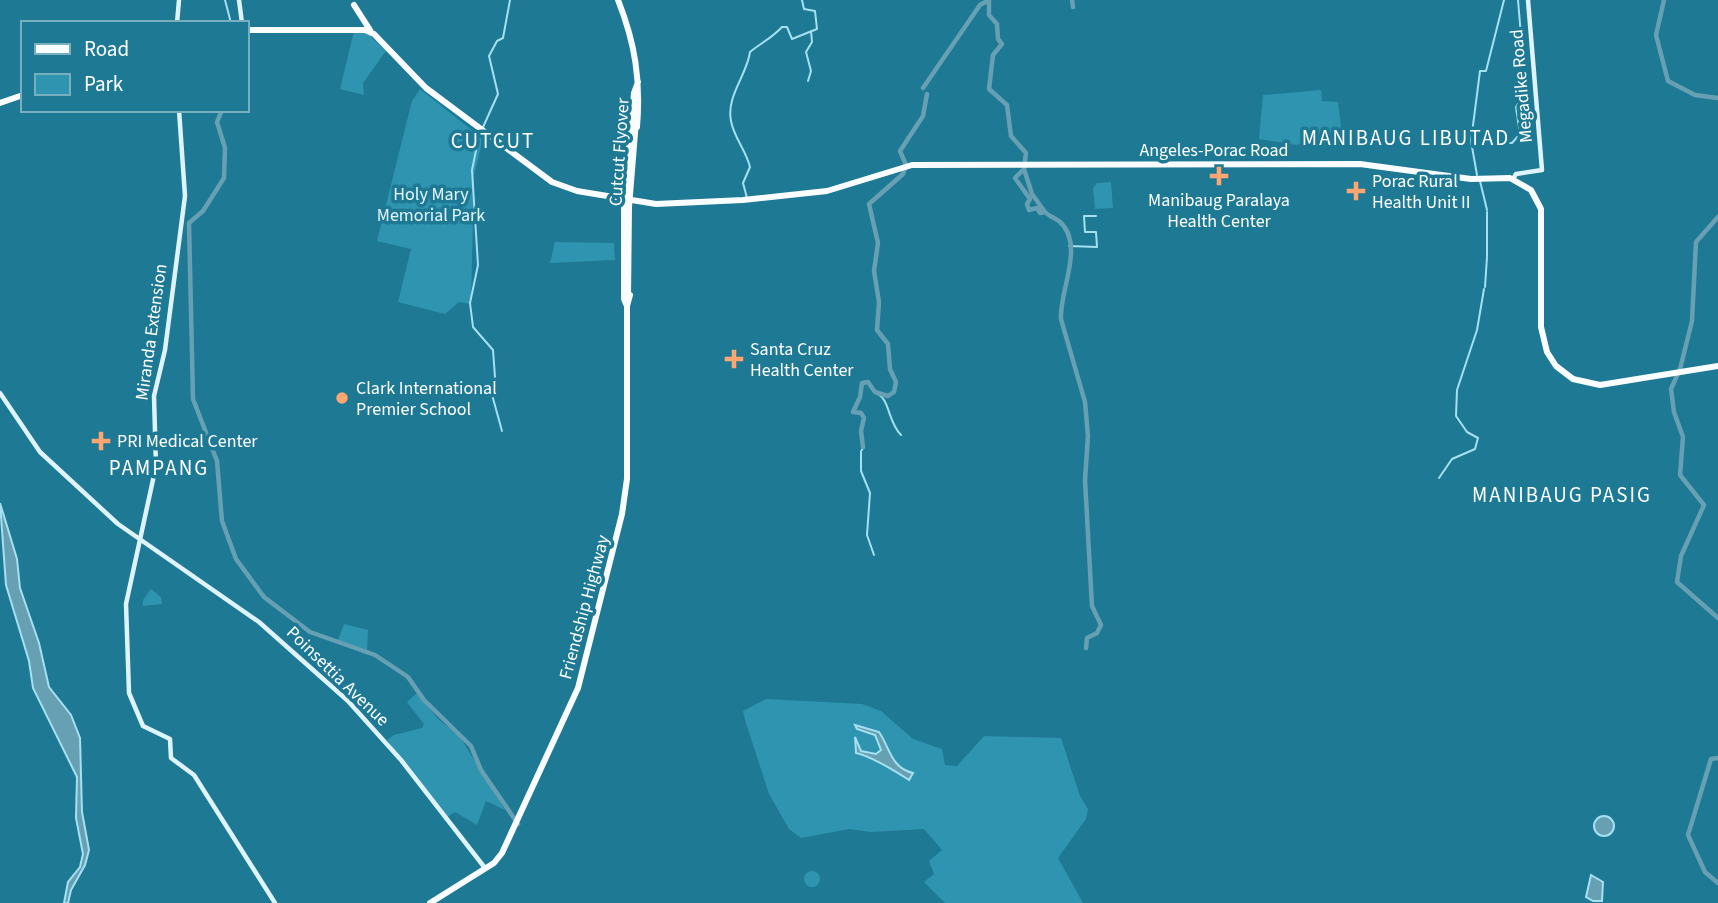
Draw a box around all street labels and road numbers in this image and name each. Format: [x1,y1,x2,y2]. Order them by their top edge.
street label: Megadike Road [1504,28,1539,144]
street label: Cutcut Flyover [603,96,636,207]
street label: Angeles-Porac Road [1139,138,1289,163]
street label: Miranda Extension [130,262,173,402]
street label: Friendship Highway [553,532,616,682]
street label: Poinsettia Avenue [281,621,395,732]

